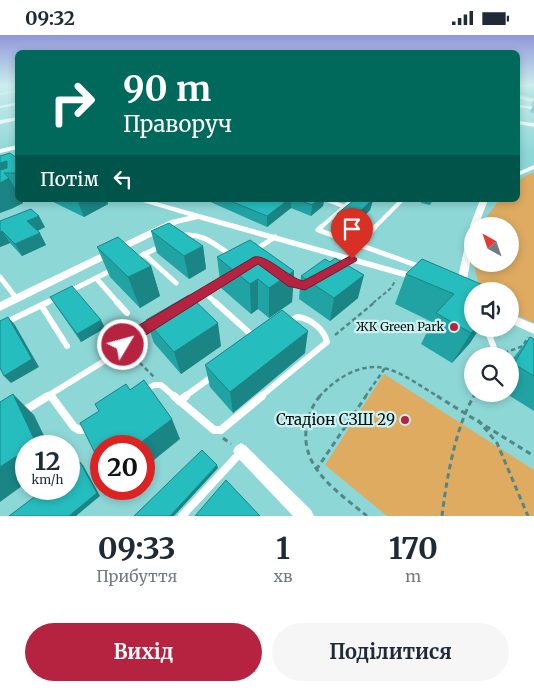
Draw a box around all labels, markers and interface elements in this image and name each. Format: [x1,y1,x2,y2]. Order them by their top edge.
text: 09:32 [25,6,75,30]
text: 90 m [123,67,211,111]
icon: right [40,70,105,135]
text: Праворуч [123,110,232,138]
icon: left [109,165,137,193]
text: Потім [40,167,99,191]
pin [331,208,373,259]
icon: arrive [338,215,366,243]
north arrow [464,217,519,273]
map controls [464,217,519,402]
button: sound [464,282,519,337]
position arrow [96,318,148,370]
place label: ЖК Green Park [356,319,444,334]
marker: ЖК Green Park [448,321,460,333]
button: search [464,347,519,402]
place label: Стадіон СЗШ 29 [276,410,395,429]
marker: Стадіон СЗШ 29 [399,414,411,426]
speed limit sign: 20 [90,435,155,500]
text: 12 [34,445,61,477]
text: km/h [32,472,63,487]
text: 09:33 [98,529,176,567]
text: 1 [276,529,290,567]
text: 170 [389,529,438,567]
text: Прибуття [96,566,177,586]
text: хв [274,566,293,586]
text: m [405,566,421,586]
button: Вихід [25,623,262,681]
button: Поділитися [272,623,509,681]

